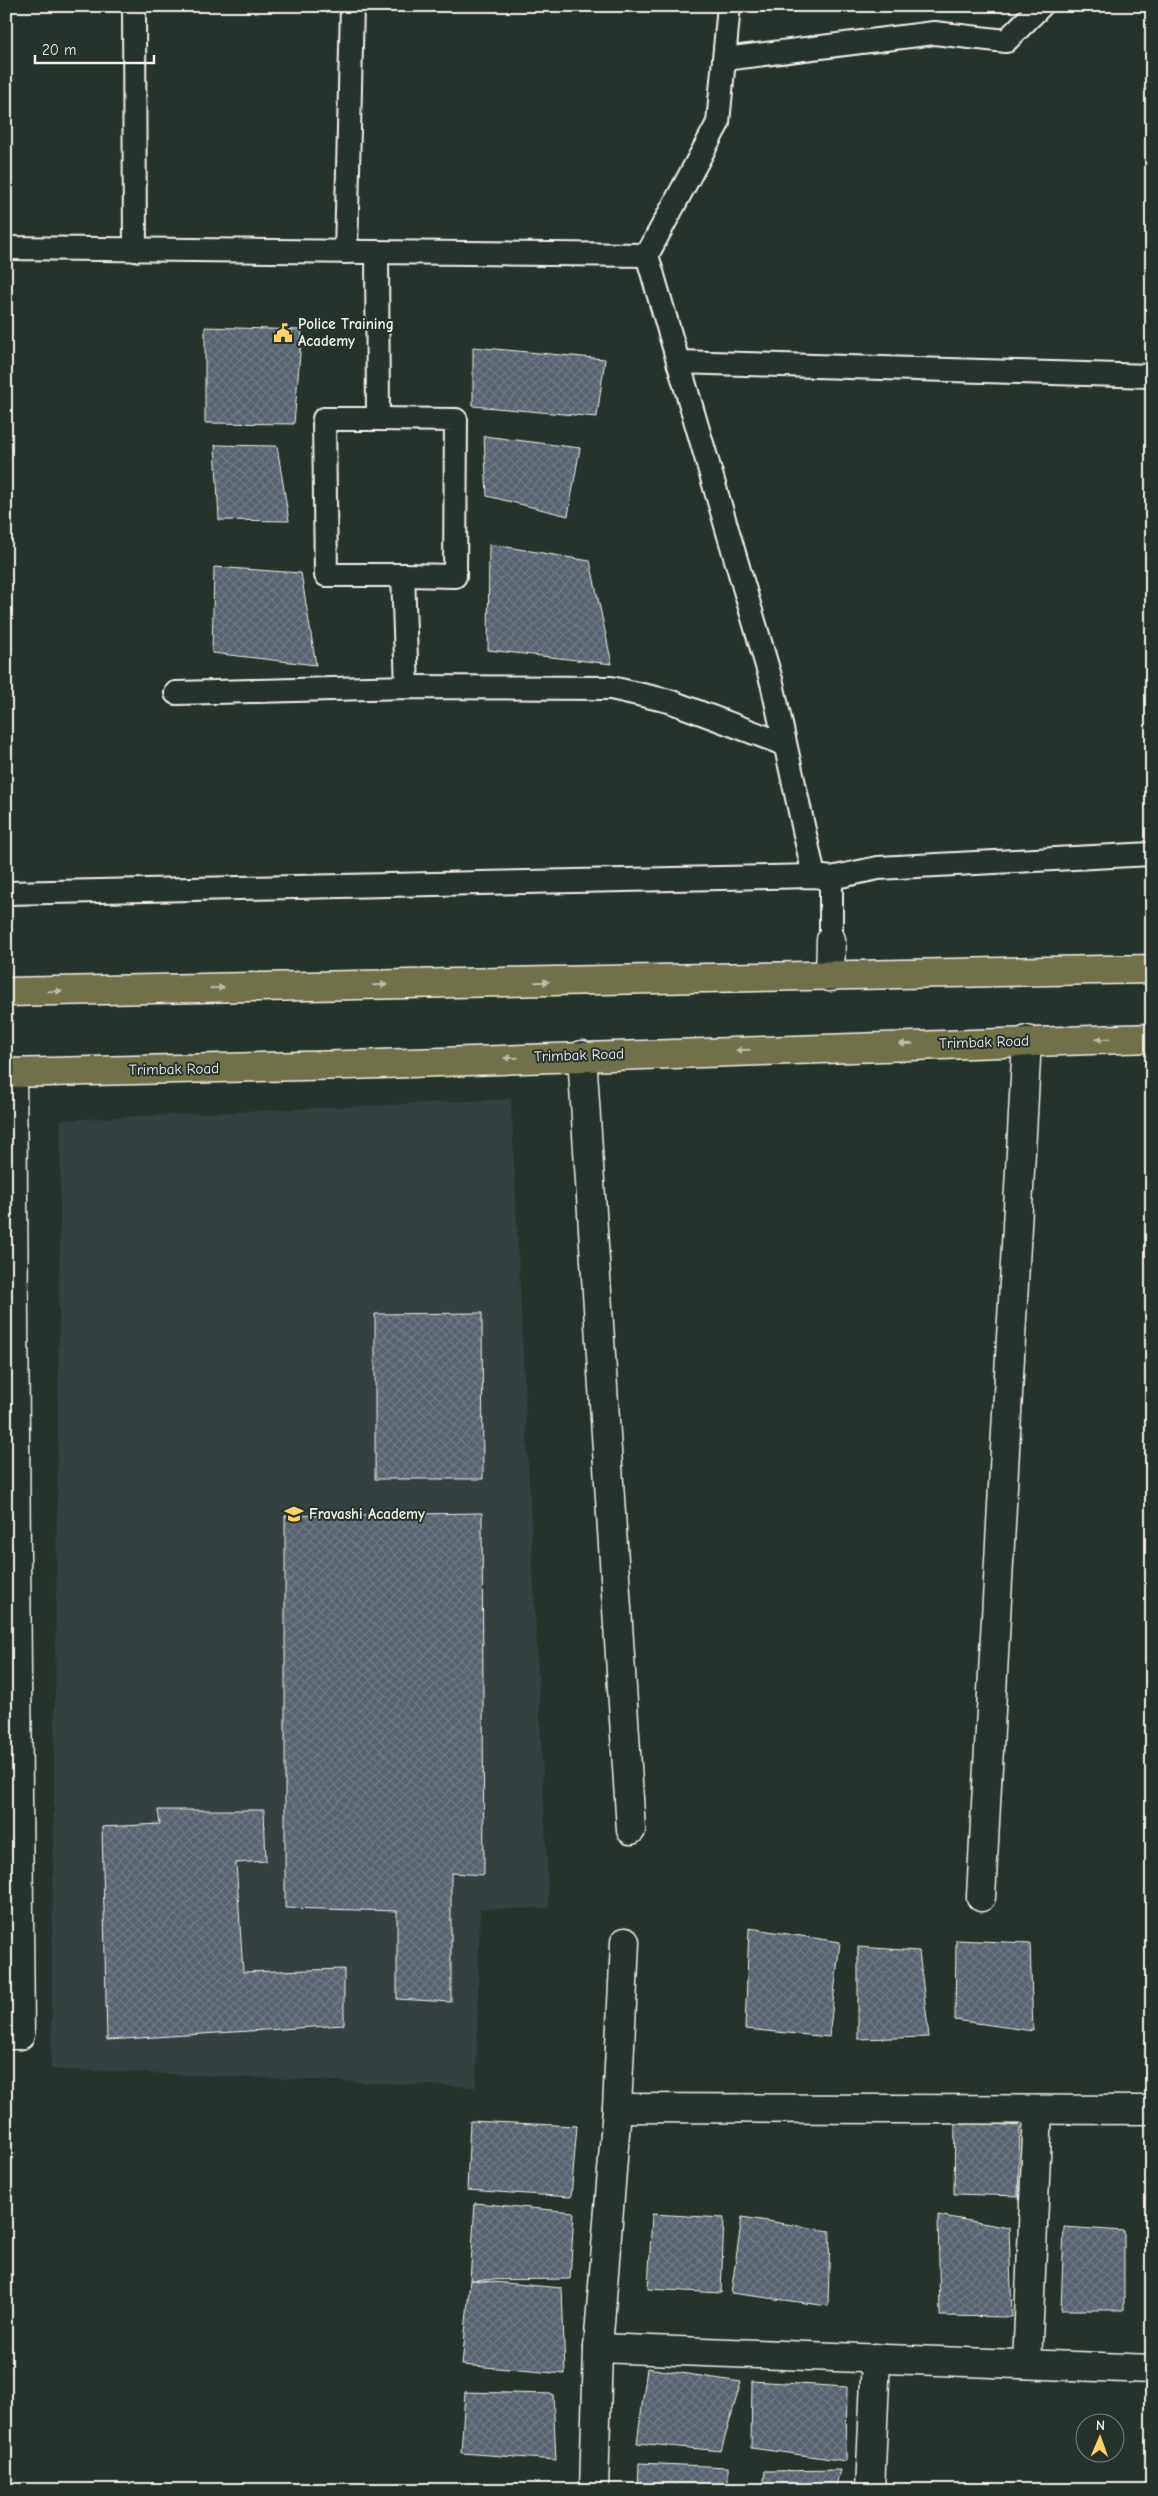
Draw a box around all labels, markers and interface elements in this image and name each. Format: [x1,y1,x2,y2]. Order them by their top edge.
scale bar [35,32,154,64]
text: 20 m [42,41,76,59]
place label: Police Training Academy [298,315,394,350]
public building icon: Police Training Academy [272,322,294,344]
one-way arrow [535,978,551,986]
one-way arrow [372,981,388,989]
one-way arrow [210,984,226,992]
one-way arrow [47,987,63,995]
street label: Trimbak Road [939,1031,1029,1053]
one-way arrow [1095,1035,1111,1043]
one-way arrow [897,1041,913,1049]
street label: Trimbak Road [534,1044,624,1066]
one-way arrow [735,1046,751,1054]
one-way arrow [503,1054,519,1062]
street label: Trimbak Road [129,1059,219,1079]
school or university icon: Fravashi Academy [283,1503,305,1525]
place label: Fravashi Academy [309,1505,425,1523]
north arrow [1076,2414,1126,2464]
text: N [1096,2417,1105,2434]

